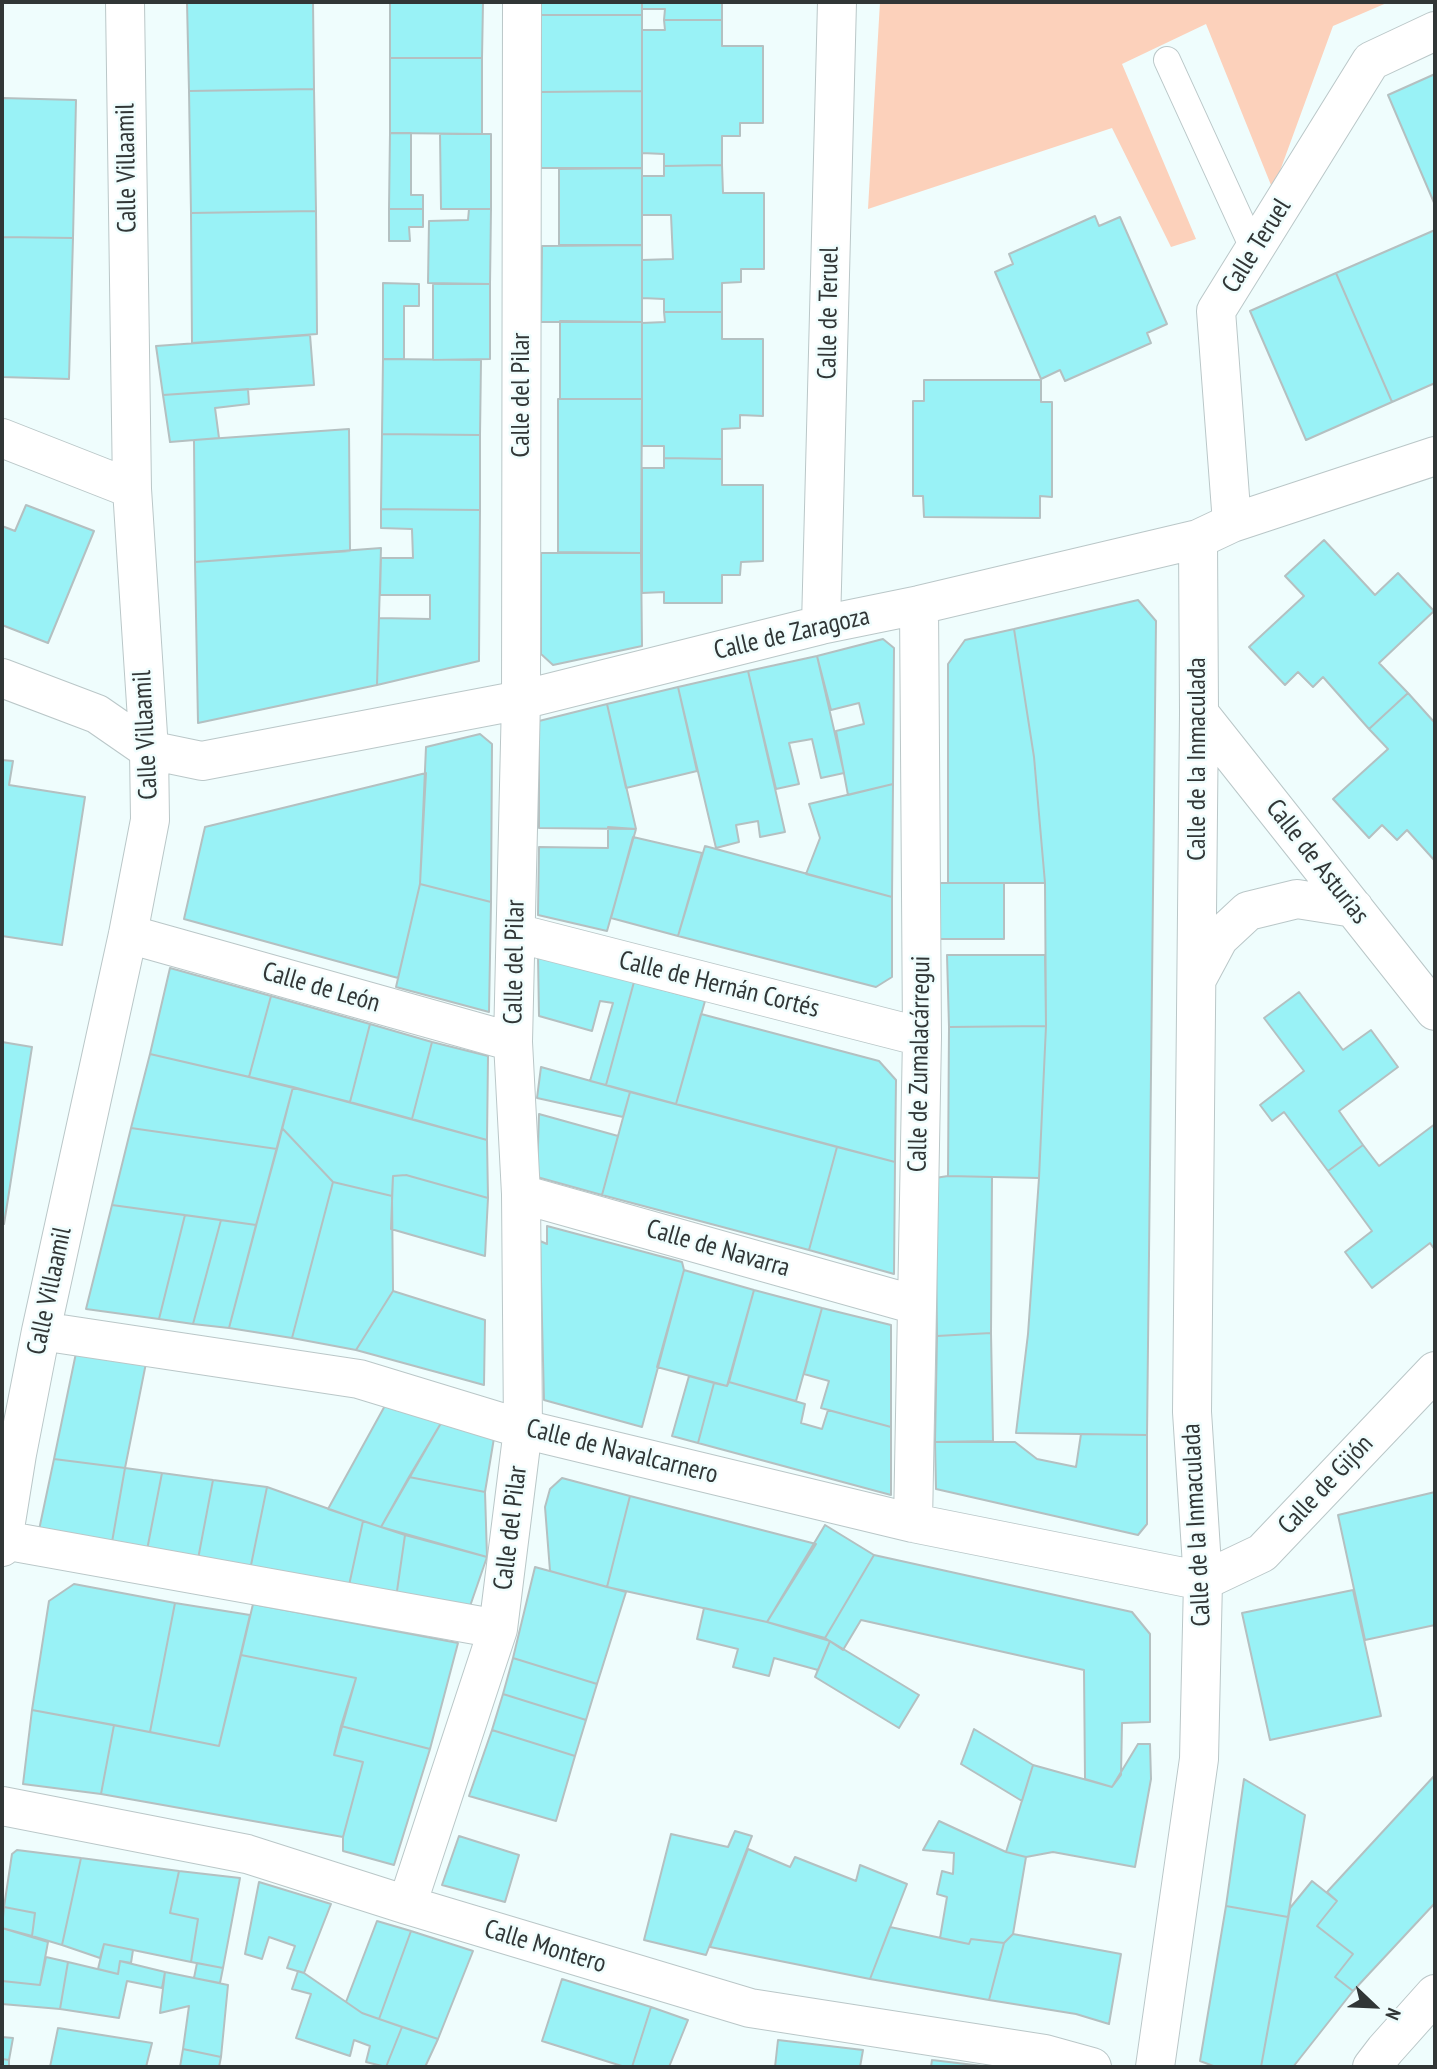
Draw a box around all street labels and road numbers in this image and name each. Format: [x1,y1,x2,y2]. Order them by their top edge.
street label: Calle Villaamil [110,103,144,233]
street label: Calle Teruel [1216,193,1298,299]
street label: Calle de Teruel [812,246,846,380]
street label: Calle del Pilar [506,333,538,457]
street label: Calle de Zaragoza [711,601,873,667]
street label: Calle de la Inmaculada [1182,657,1214,861]
street label: Calle Villaamil [127,669,165,801]
street label: Calle de Asturias [1259,794,1375,930]
street label: Calle del Pilar [498,899,532,1025]
street label: Calle de Hernán Cortés [616,945,822,1025]
street label: Calle de Zumalacárregui [903,955,937,1173]
street label: Calle de León [259,956,383,1020]
street label: Calle de Navarra [643,1214,793,1284]
street label: Calle Villaamil [21,1224,79,1358]
street label: Calle de Navalcarnero [523,1413,721,1491]
street label: Calle de la Inmaculada [1176,1423,1218,1627]
street label: Calle de Gijón [1272,1429,1380,1541]
street label: Calle del Pilar [488,1464,534,1592]
street label: Calle Montero [480,1914,610,1980]

